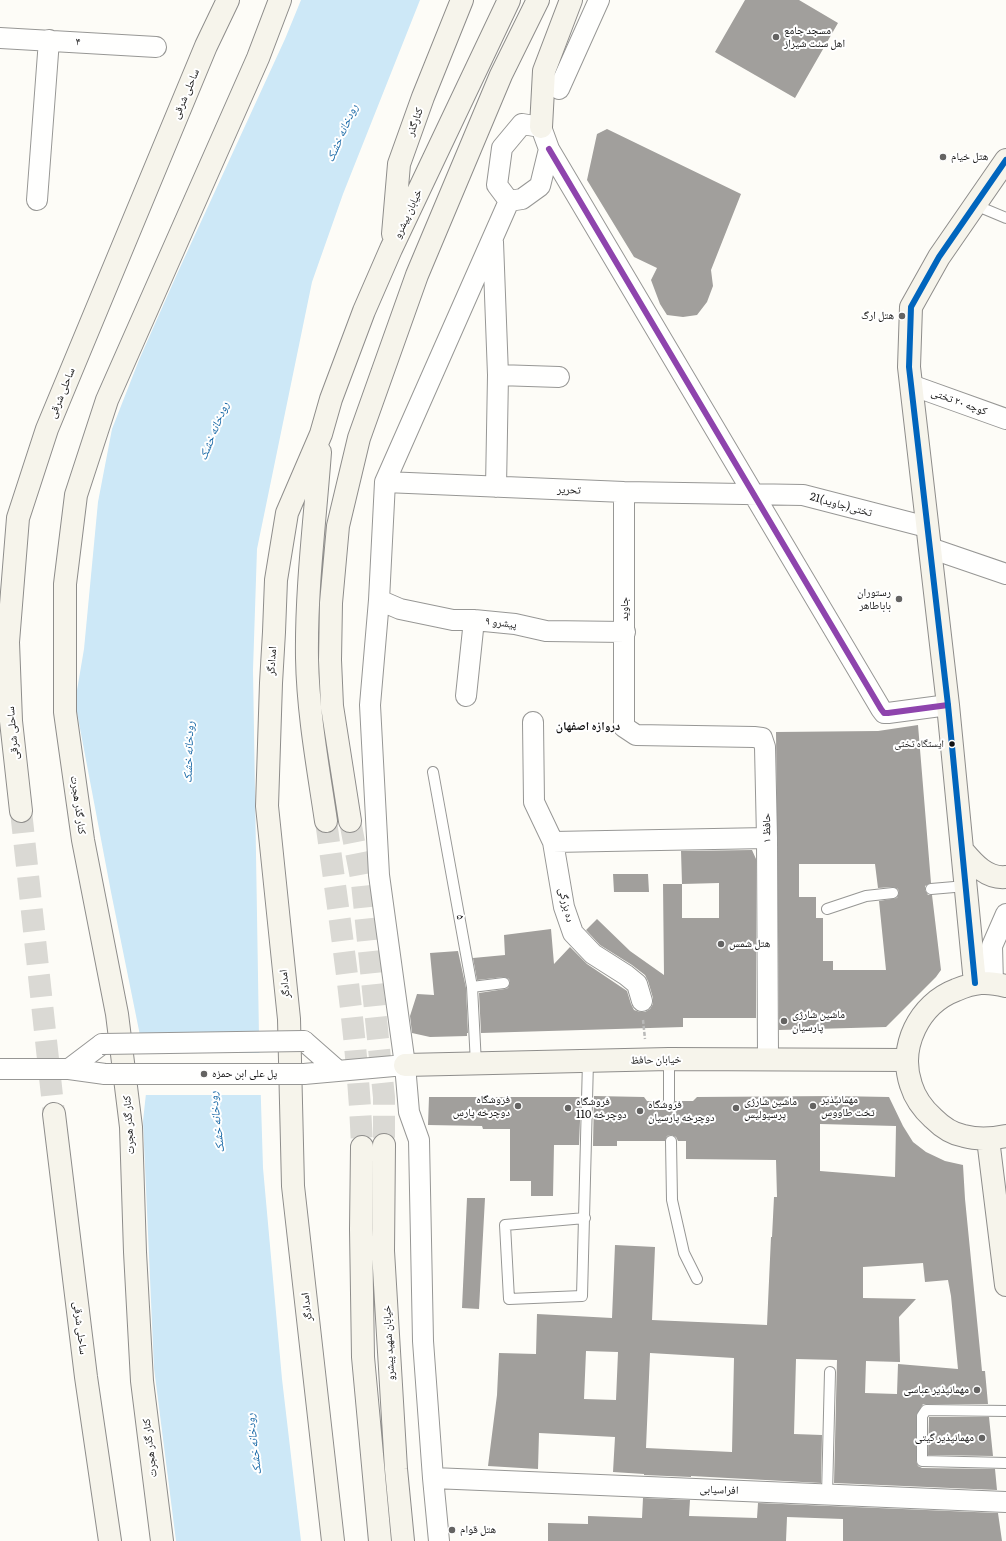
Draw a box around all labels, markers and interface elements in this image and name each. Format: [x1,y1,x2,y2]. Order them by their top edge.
place label: مسجد جامع اهل سنت شیراز [784,24,845,50]
marker: مسجد جامع اهل سنت شیراز [771,32,781,42]
street label: ۴ [75,35,81,49]
street label: ساحلی شرقی [170,67,202,121]
water label: رودخانه خشک [323,102,361,164]
street label: کنارگذر [404,106,426,138]
place label: هتل خیام [951,150,988,164]
marker: هتل خیام [938,152,948,162]
street label: خیابان پیشرو [391,187,425,241]
place label: هتل ارگ [861,309,894,323]
marker: هتل ارگ [897,311,907,321]
street label: ساحلی شرقی [46,366,78,420]
street label: کوچه ۲۰ تختی [929,386,989,418]
water label: رودخانه خشک [196,400,232,462]
street label: تحریر [557,483,581,497]
street label: 21تختی(جاوید) [808,490,874,520]
place label: رستوران باباطاهر [857,586,891,612]
marker: رستوران باباطاهر [894,594,904,604]
street label: جاوید [618,597,632,621]
street label: پیشرو ۹ [484,615,518,631]
street label: امدادگر [264,646,280,676]
street label: ساحلی شرقی [4,706,22,760]
district label: دروازه اصفهان [556,719,620,733]
water label: رودخانه خشک [181,721,197,783]
place label: ایستگاه تختی [894,738,944,750]
marker: ایستگاه تختی [947,739,957,749]
street label: کنار گذر هجرت [67,775,89,835]
street label: حافظ ۱ [760,813,774,843]
street label: ده بزرگی [555,886,577,924]
street label: ۵ [453,913,467,921]
place label: هتل شمس [729,937,770,951]
marker: هتل شمس [716,939,726,949]
street label: امدادگر [277,969,293,999]
place label: ماشین شارژی پارسيان [792,1008,845,1034]
marker: ماشین شارژی پارسيان [779,1016,789,1026]
street label: خیابان حافظ [630,1053,682,1067]
place label: پل علی ابن حمزه [212,1067,277,1081]
marker: پل علی ابن حمزه [199,1069,209,1079]
water label: رودخانه خشک [206,1090,228,1154]
place label: فروشگاه دوچرخه پارس [453,1093,510,1119]
place label: مهمانپذیر تخت طاووس [821,1093,875,1119]
street label: کنار گذر هجرت [120,1095,138,1155]
place label: فروشگاه دوچرخه 110 [576,1095,627,1121]
place label: ماشین شارژی پرسپولیس [744,1095,797,1121]
place label: فروشگاه دوچرخه پارسیان [648,1098,715,1124]
marker: فروشگاه دوچرخه پارس [513,1101,523,1111]
marker: مهمانپذیر تخت طاووس [808,1101,818,1111]
marker: فروشگاه دوچرخه 110 [563,1103,573,1113]
marker: ماشین شارژی پرسپولیس [731,1103,741,1113]
marker: فروشگاه دوچرخه پارسیان [635,1106,645,1116]
street label: امدادگر [299,1292,315,1322]
street label: ساحلی شرقی [70,1301,90,1355]
street label: خیابان شهید پیشرو [380,1305,398,1381]
place label: مهمانپذیر عباسی [904,1383,969,1397]
marker: مهمانپذیر عباسی [972,1385,982,1395]
water label: رودخانه خشک [243,1412,265,1476]
street label: کنار گذر هجرت [140,1418,160,1478]
place label: مهمانپذیر گیتی [915,1431,974,1445]
marker: مهمانپذیر گیتی [977,1433,987,1443]
street label: افراسیابی [699,1483,739,1497]
place label: هتل قوام [460,1523,496,1537]
marker: هتل قوام [447,1525,457,1535]

